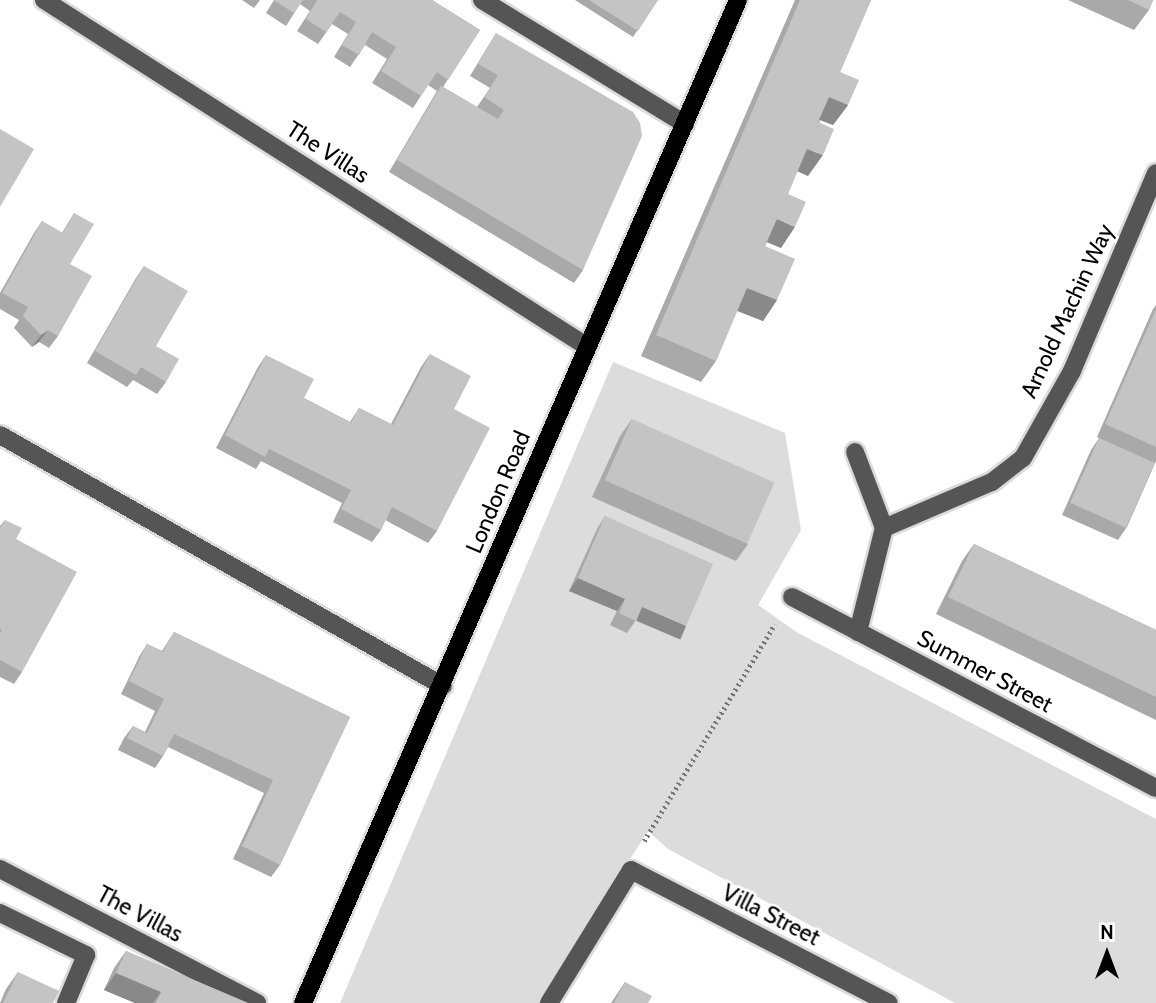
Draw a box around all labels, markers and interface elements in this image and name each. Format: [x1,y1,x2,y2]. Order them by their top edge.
street label: The Villas [282,115,374,189]
street label: Arnold Machin Way [1015,220,1119,402]
street label: London Road [460,427,536,557]
street label: Summer Street [913,624,1057,718]
street label: Villa Street [717,879,825,951]
street label: The Villas [93,880,187,948]
north arrow [1072,919,1142,989]
text: N [1100,921,1114,944]

